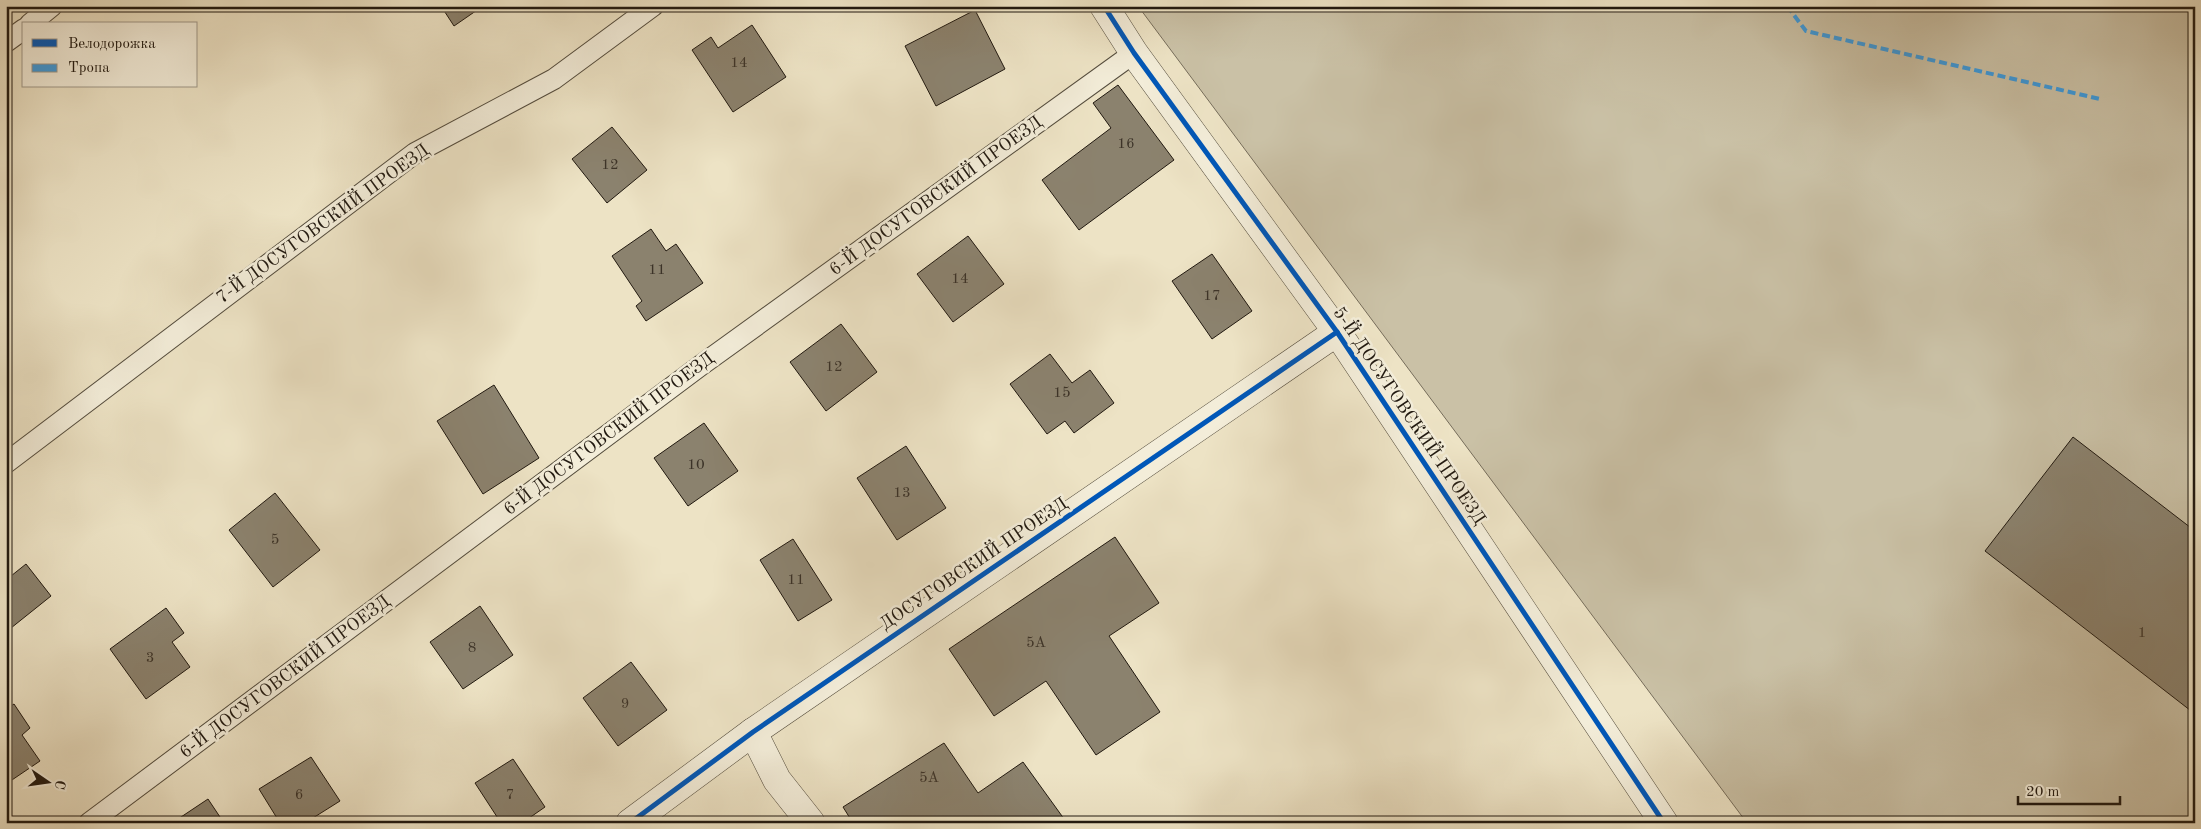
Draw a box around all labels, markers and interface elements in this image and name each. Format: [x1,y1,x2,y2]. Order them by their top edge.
legend [22,22,198,88]
text: Велодорожка [68,37,156,52]
house number: 14 [730,56,748,71]
text: Тропа [68,61,110,76]
street label: 6-Й ДОСУГОВСКИЙ ПРОЕЗД [824,110,1046,279]
house number: 16 [1117,137,1135,152]
street label: 7-Й ДОСУГОВСКИЙ ПРОЕЗД [211,138,433,307]
house number: 12 [601,158,619,173]
house number: 11 [648,263,666,278]
house number: 14 [951,272,969,287]
house number: 17 [1203,289,1221,304]
street label: 5-Й ДОСУГОВСКИЙ ПРОЕЗД [1329,302,1492,528]
street label: 6-Й ДОСУГОВСКИЙ ПРОЕЗД [498,346,717,519]
house number: 12 [825,360,843,375]
house number: 15 [1053,386,1071,401]
house number: 10 [687,458,705,473]
house number: 13 [893,486,911,501]
street label: ДОСУГОВСКИЙ ПРОЕЗД [875,491,1071,634]
house number: 5 [271,533,279,548]
house number: 11 [787,573,805,588]
street label: 6-Й ДОСУГОВСКИЙ ПРОЕЗД [174,589,393,762]
house number: 1 [2138,626,2146,641]
house number: 5А [1026,636,1047,651]
house number: 8 [468,641,476,656]
house number: 3 [146,651,154,666]
house number: 9 [621,697,629,712]
north arrow [22,756,72,806]
house number: 5А [919,771,940,786]
scale bar [2018,774,2121,806]
text: С [52,779,68,791]
text: 20 m [2026,785,2060,800]
house number: 6 [295,788,303,803]
house number: 7 [506,788,514,803]

